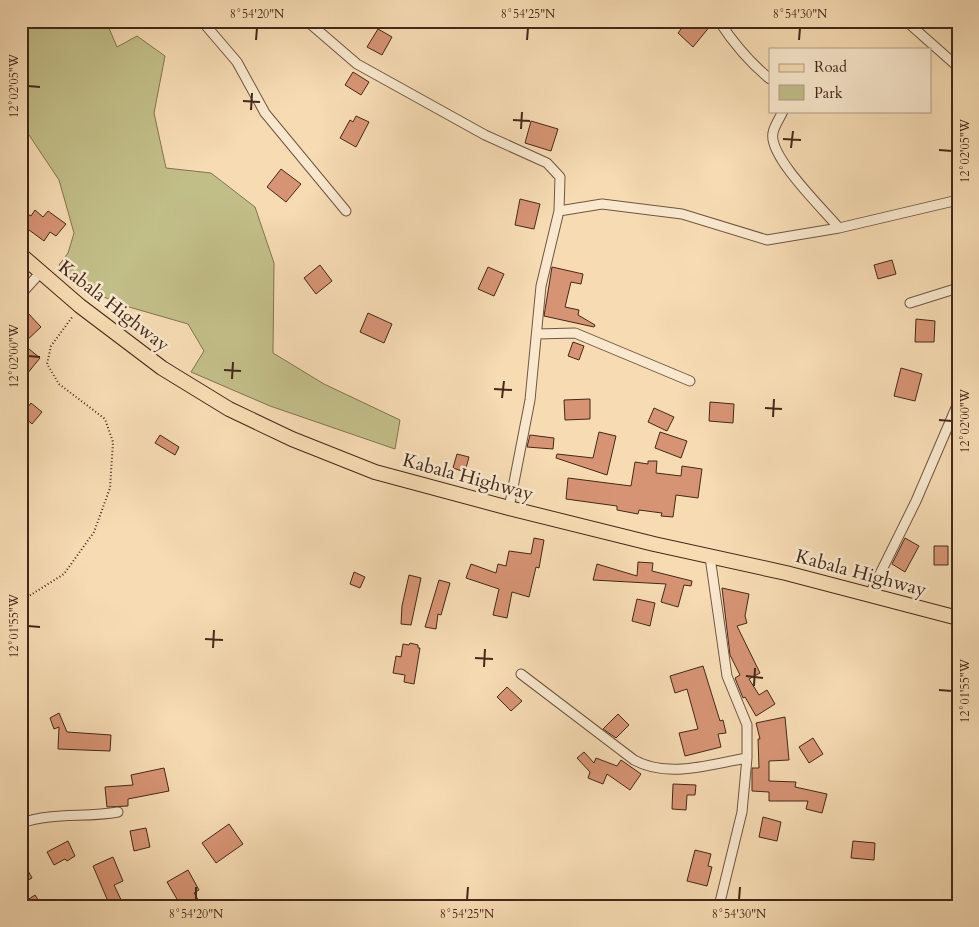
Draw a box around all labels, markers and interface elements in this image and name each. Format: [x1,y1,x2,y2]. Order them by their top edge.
text: 8°54'20"N [230,6,285,22]
text: 8°54'25"N [501,6,556,22]
text: 8°54'30"N [773,6,828,22]
legend [769,48,932,112]
text: 12°02'05"W [6,53,22,118]
text: Road [814,57,847,77]
text: Park [814,83,843,103]
text: 12°02'05"W [957,118,973,183]
street label: Kabala Highway [53,254,175,358]
text: 12°02'00"W [6,323,22,388]
text: 12°02'00"W [957,388,973,453]
street label: Kabala Highway [400,447,536,507]
street label: Kabala Highway [793,543,929,603]
text: 12°01'55"W [6,593,22,658]
text: 12°01'55"W [957,658,973,723]
text: 8°54'20"N [169,906,224,922]
text: 8°54'25"N [440,906,495,922]
text: 8°54'30"N [712,906,767,922]

